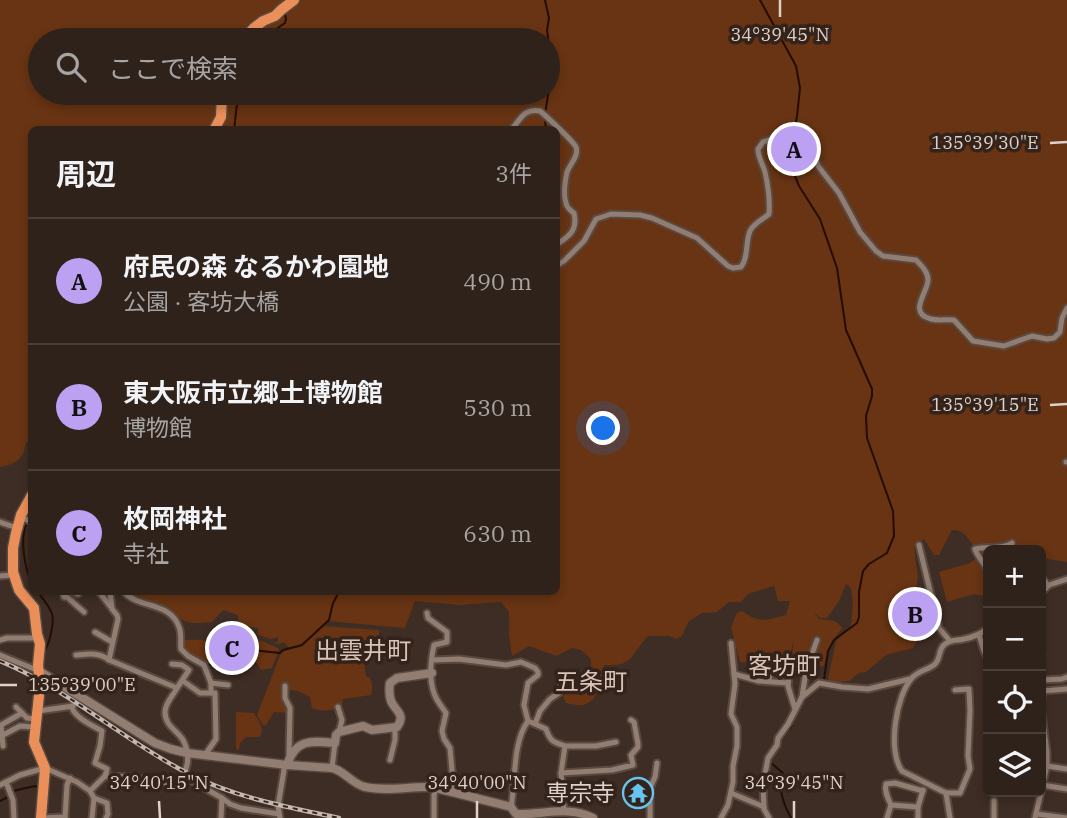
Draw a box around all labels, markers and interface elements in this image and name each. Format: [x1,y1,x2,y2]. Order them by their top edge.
text: 34°39'45"N [731,23,830,46]
search box [28,28,560,105]
icon: search [52,48,90,86]
text: ここで検索 [108,51,238,85]
pin: A [771,123,817,175]
text: 135°39'30"E [931,131,1039,154]
text: 周辺 [56,154,116,193]
text: 3件 [495,158,532,188]
text: 府民の森 なるかわ園地 [123,249,389,283]
text: A [71,266,87,296]
text: 490 m [463,266,532,296]
text: 公園 · 客坊大橋 [123,286,279,316]
text: 東大阪市立郷土博物館 [123,375,383,409]
text: B [71,392,87,422]
text: 530 m [463,392,532,422]
text: 135°39'15"E [931,393,1039,416]
your location [586,411,620,445]
text: 博物館 [123,412,192,442]
text: 枚岡神社 [123,501,227,535]
text: C [71,518,87,548]
text: 630 m [463,518,532,548]
text: 寺社 [123,538,169,568]
map controls [983,545,1046,797]
button: + [983,545,1046,608]
pin: B [892,588,938,640]
button: − [983,608,1046,671]
pin: C [209,622,255,674]
district label: 出雲井町 [315,634,411,666]
district label: 客坊町 [748,649,820,681]
district label: 五条町 [555,665,627,697]
button: locate [983,671,1046,734]
text: 135°39'00"E [28,673,136,696]
button: layers [983,734,1046,797]
text: 34°40'15"N [110,771,209,794]
text: 34°40'00"N [428,771,527,794]
text: 34°39'45"N [745,771,844,794]
temple icon: 専宗寺 [621,776,655,810]
place label: 専宗寺 [546,777,615,807]

